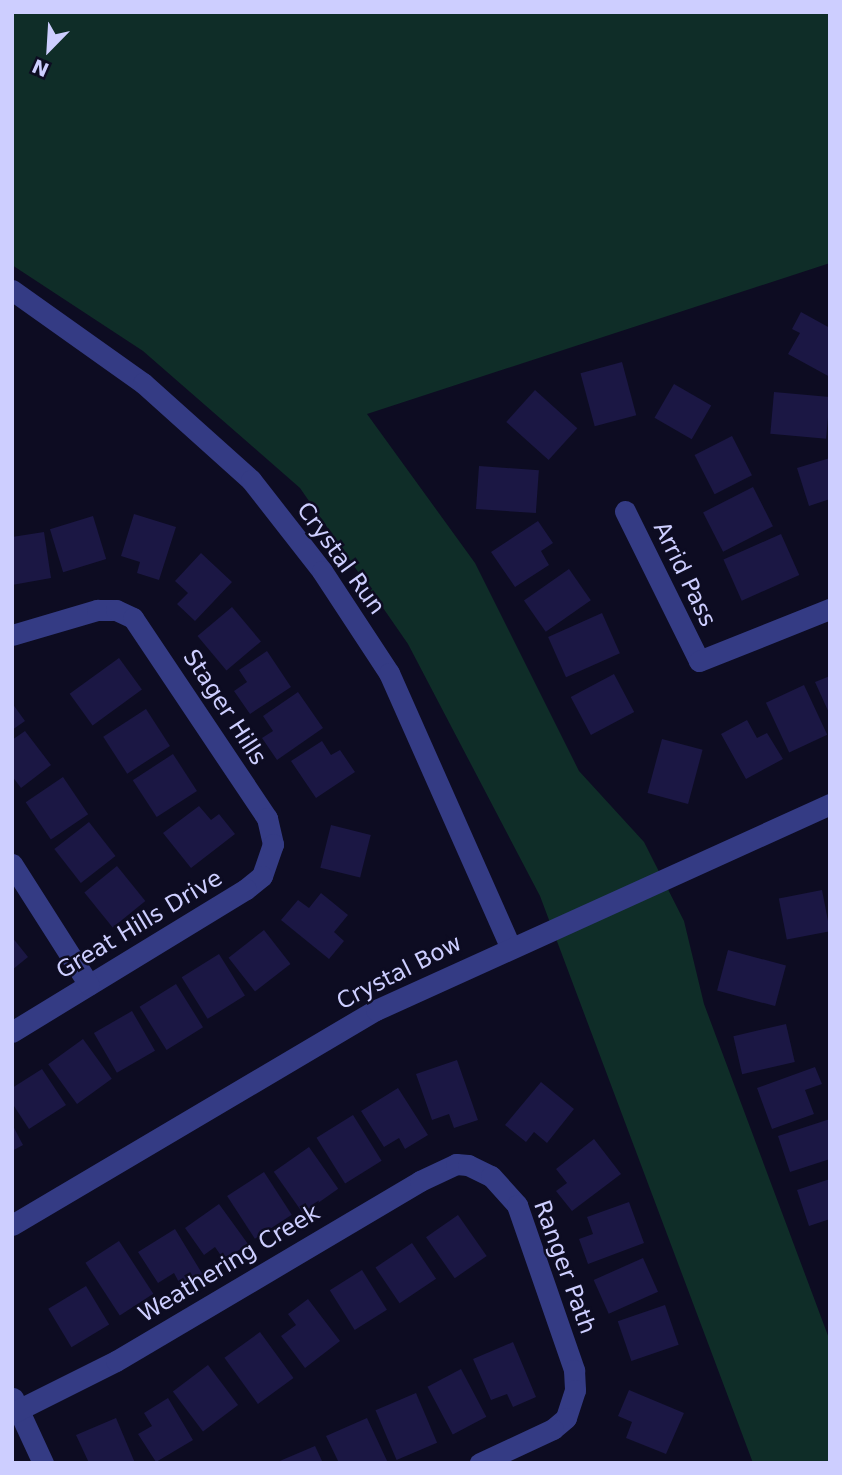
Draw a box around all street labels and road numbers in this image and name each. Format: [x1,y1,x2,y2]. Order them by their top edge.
street label: Crystal Run [291,496,391,620]
street label: Arrid Pass [648,517,722,631]
street label: Stager Hills [178,644,272,770]
street label: Great Hills Drive [51,864,227,984]
street label: Crystal Bow [332,929,466,1015]
street label: Ranger Path [528,1196,602,1338]
street label: Weathering Creek [133,1198,325,1328]

